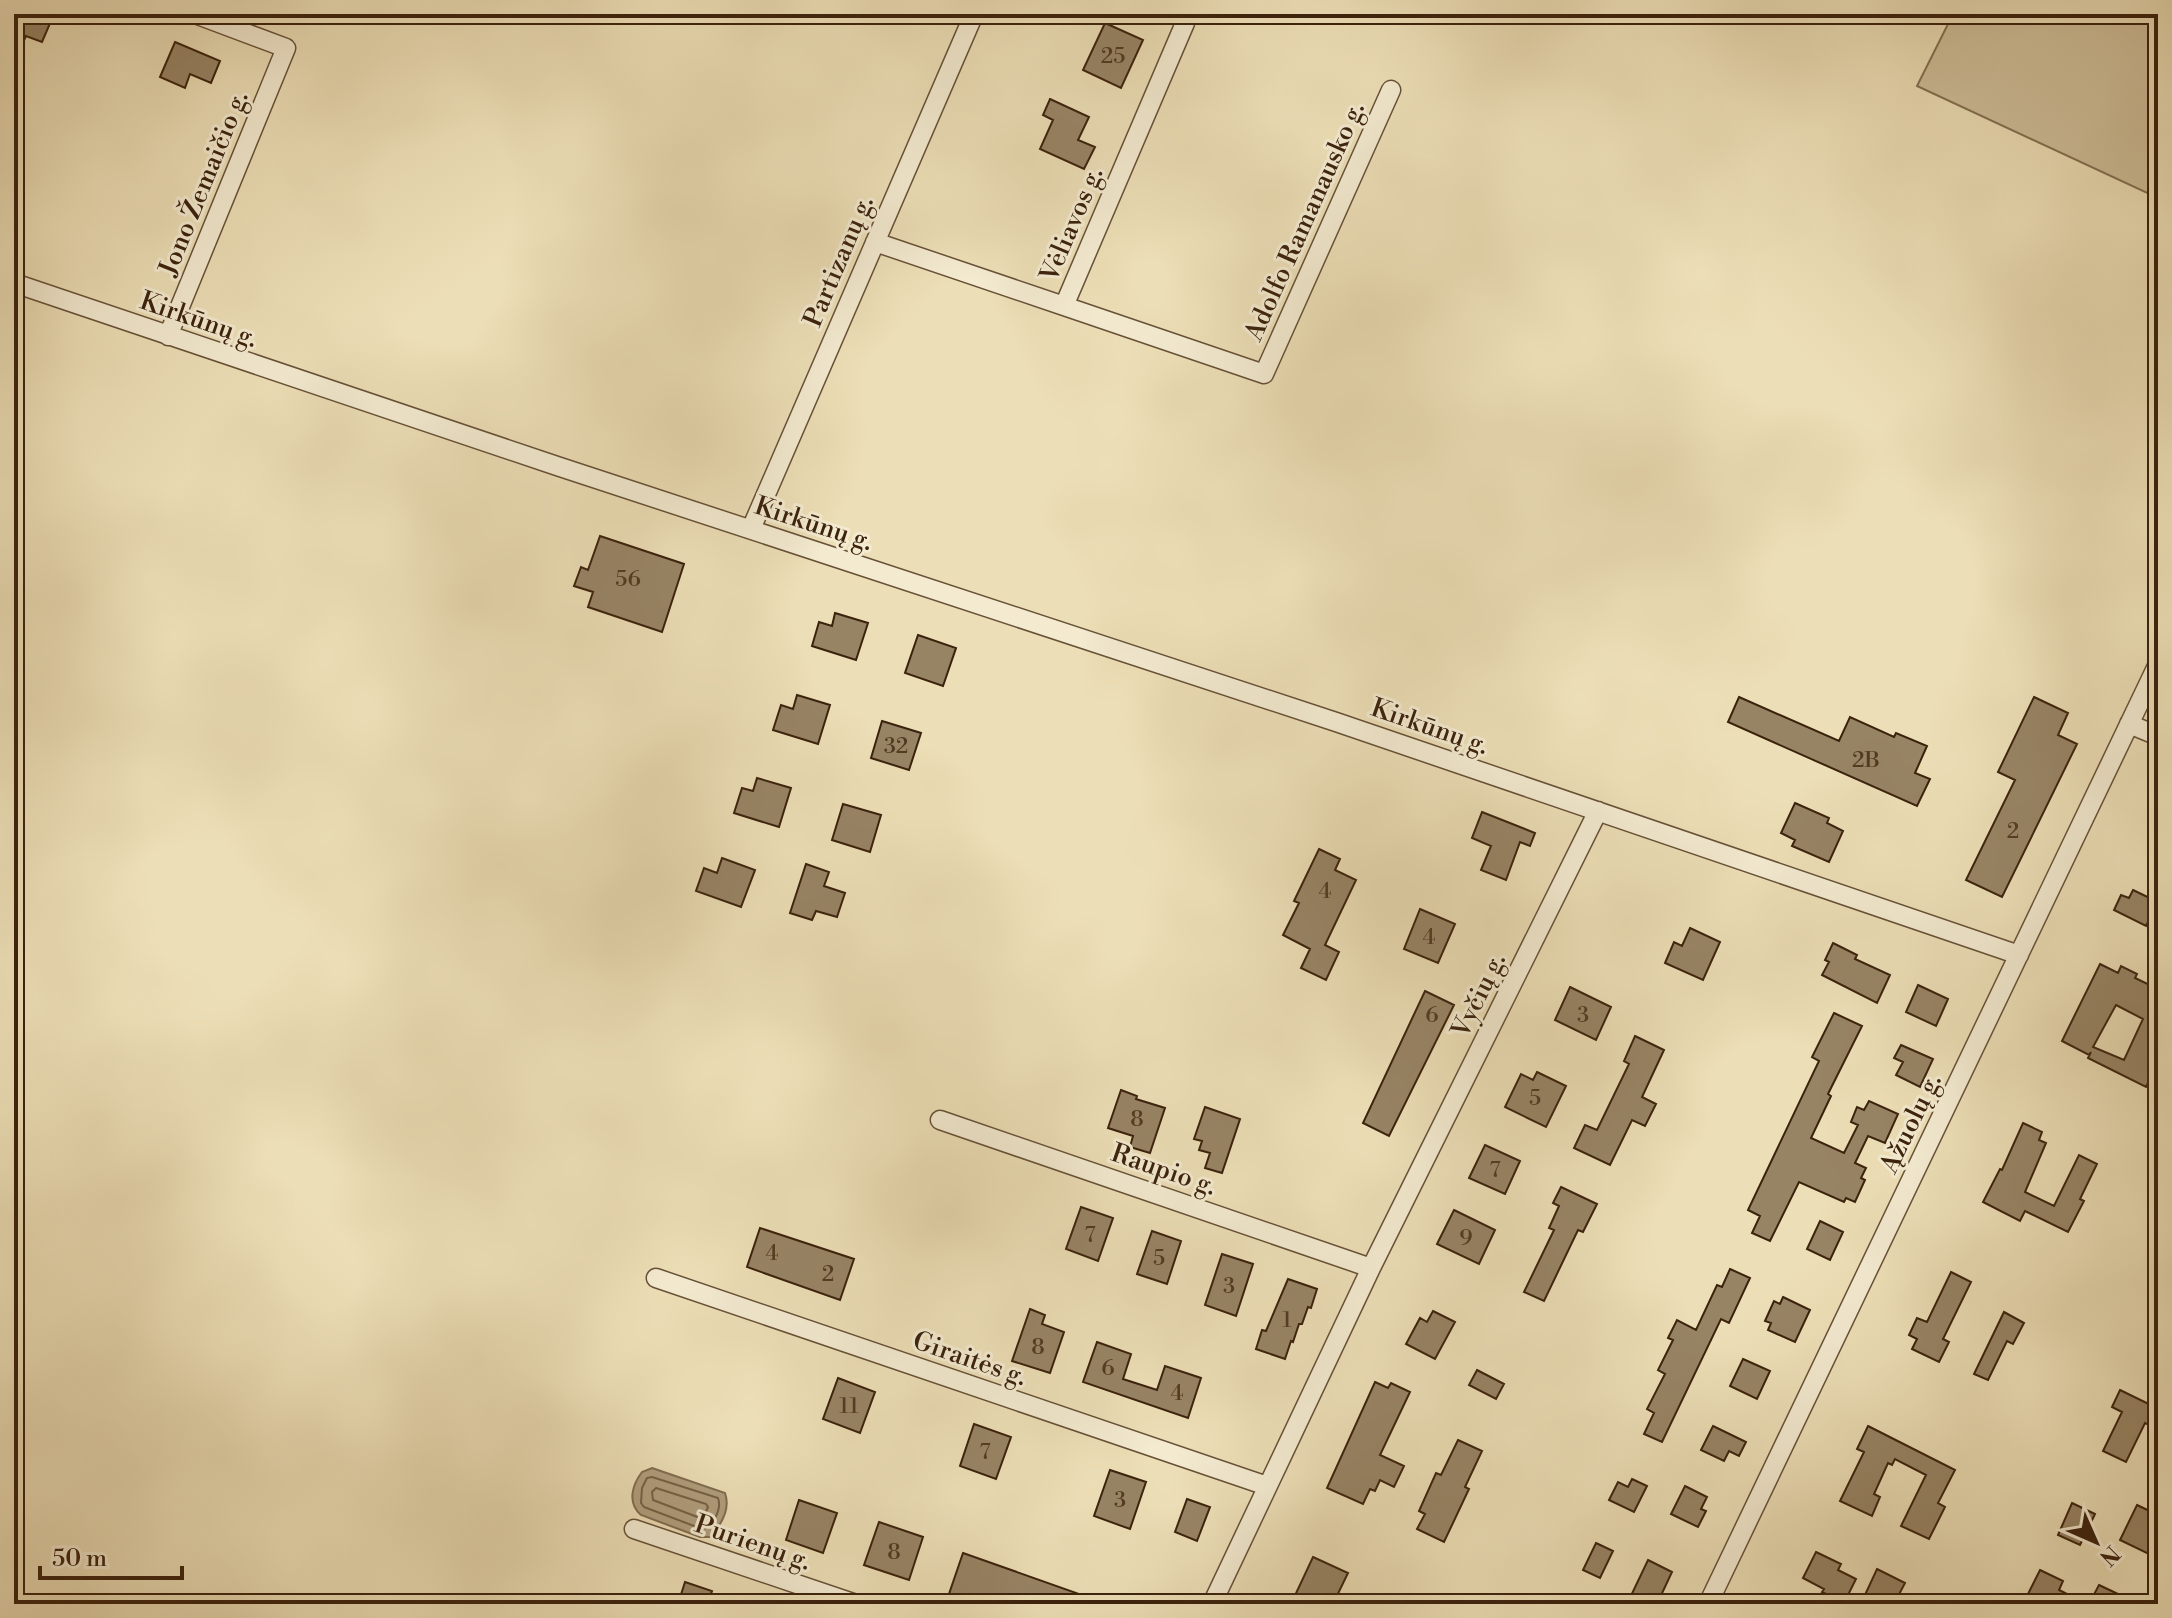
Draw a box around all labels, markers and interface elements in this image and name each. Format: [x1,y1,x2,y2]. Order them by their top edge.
house number: 25 [1101,43,1125,70]
street label: Jono Žemaičio g. [150,86,256,281]
street label: Adolfo Ramanausko g. [1237,97,1372,347]
street label: Vėliavos g. [1033,162,1110,287]
street label: Partizanų g. [797,191,881,332]
street label: Kirkūnų g. [136,285,262,355]
street label: Kirkūnų g. [751,490,877,558]
house number: 56 [615,566,641,593]
street label: Kirkūnų g. [1367,692,1493,762]
house number: 32 [884,733,908,760]
house number: 2B [1852,747,1880,774]
house number: 2 [2007,818,2019,845]
house number: 4 [1318,878,1332,905]
house number: 4 [1422,924,1436,951]
street label: Vyčių g. [1444,948,1513,1044]
house number: 6 [1425,1002,1439,1029]
house number: 3 [1577,1002,1589,1029]
street label: Ąžuolų g. [1873,1068,1949,1179]
house number: 5 [1529,1085,1541,1112]
house number: 8 [1130,1106,1144,1133]
street label: Raupio g. [1107,1137,1221,1203]
house number: 7 [1489,1157,1501,1184]
house number: 7 [1084,1222,1096,1249]
house number: 9 [1459,1225,1473,1252]
house number: 4 [765,1240,779,1267]
house number: 5 [1153,1245,1165,1272]
house number: 2 [822,1261,834,1288]
house number: 3 [1223,1273,1235,1300]
house number: 1 [1282,1307,1292,1334]
street label: Giraitės g. [909,1325,1031,1393]
house number: 8 [1031,1334,1045,1361]
house number: 6 [1101,1355,1115,1382]
house number: 4 [1170,1380,1184,1407]
house number: 11 [839,1393,859,1420]
house number: 7 [979,1439,991,1466]
house number: 3 [1114,1487,1126,1514]
north arrow [2056,1502,2136,1582]
street label: Purienų g. [690,1508,815,1578]
scale bar [40,1530,182,1580]
house number: 8 [887,1539,901,1566]
text: N [2093,1539,2125,1571]
text: 50 m [52,1544,107,1574]

